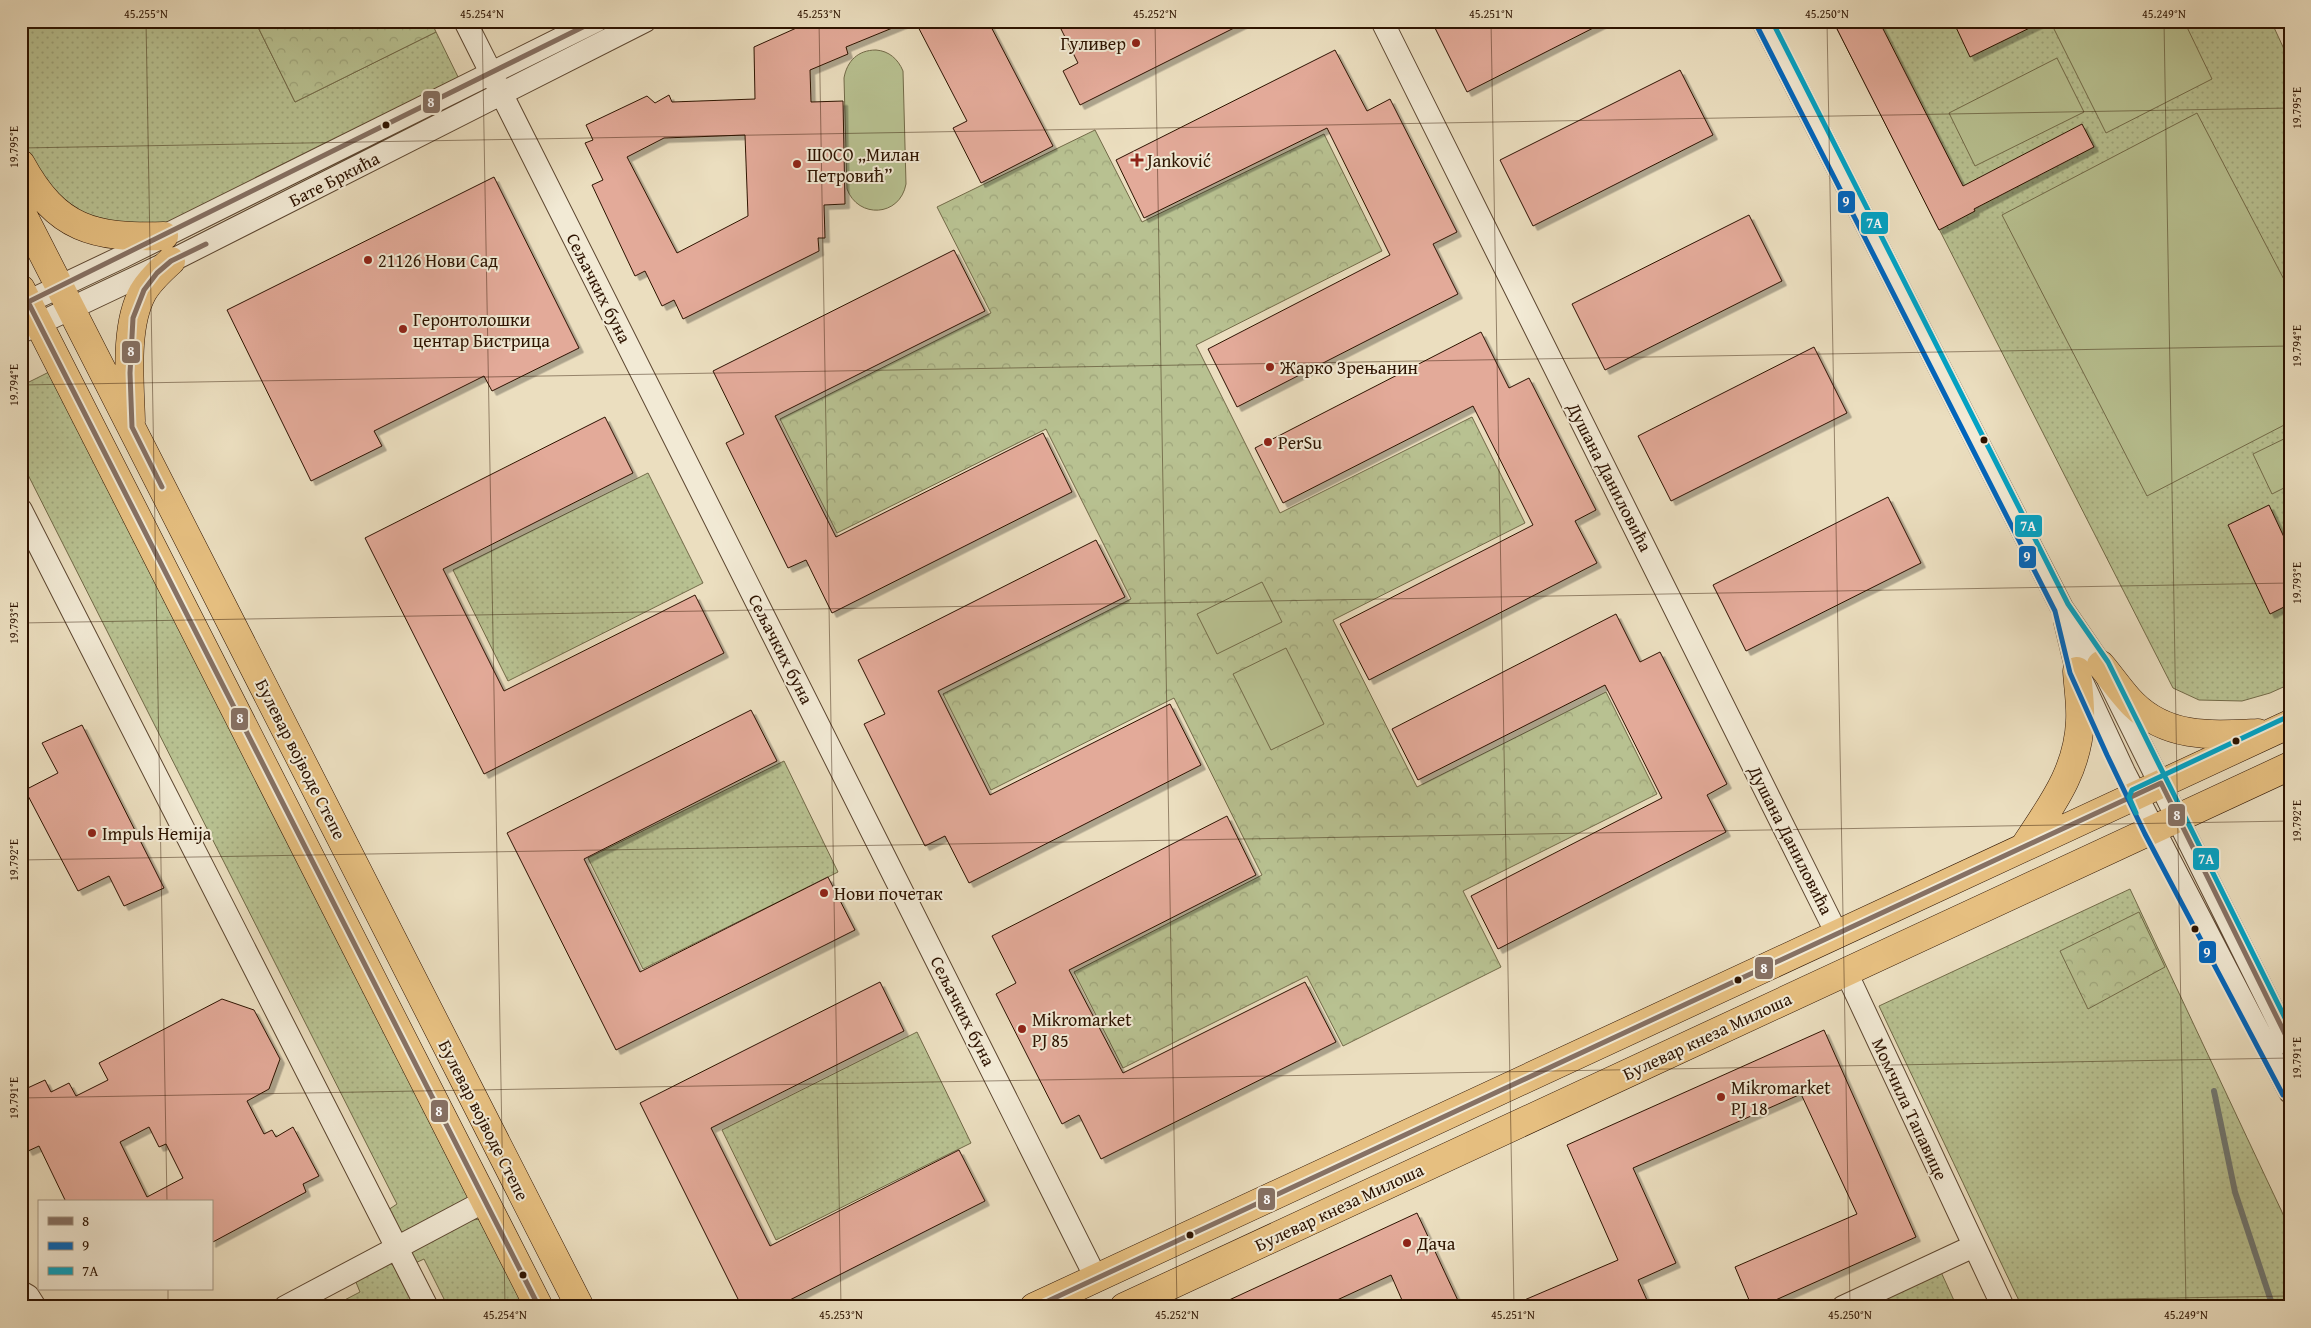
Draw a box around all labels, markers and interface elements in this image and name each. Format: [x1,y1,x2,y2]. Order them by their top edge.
text: 45.255°N [124,5,168,22]
text: 45.254°N [460,5,504,22]
text: 45.253°N [797,5,841,22]
text: 45.252°N [1133,5,1177,22]
text: 45.251°N [1469,5,1513,22]
text: 45.250°N [1805,5,1849,22]
text: 45.249°N [2142,5,2186,22]
place label: Гуливер [1061,30,1126,57]
marker: Гуливер [1130,37,1142,49]
text: 19.795°E [2288,87,2305,129]
line badge: 8 [422,90,441,114]
text: 8 [427,92,435,112]
unlabelled marker [381,120,391,130]
text: 19.795°E [5,126,22,168]
place label: ШОСО „Милан Петровић” [807,141,920,189]
street label: Бате Бркића [284,144,384,213]
place label: Janković [1145,147,1211,174]
marker: Janković [1131,154,1143,166]
marker: ШОСО „Милан Петровић” [791,158,803,170]
line badge: 9 [1837,190,1856,214]
text: 9 [1842,191,1850,211]
line badge: 7A [1860,211,1889,235]
text: 7A [1866,213,1882,233]
street label: Сељачких буна [560,228,639,348]
place label: 21126 Нови Сад [378,247,498,274]
marker: 21126 Нови Сад [362,254,374,266]
place label: Геронтолошки центар Бистрица [413,306,550,354]
marker: Геронтолошки центар Бистрица [397,323,409,335]
text: 19.794°E [2288,325,2305,367]
line badge: 8 [121,340,141,364]
text: 8 [127,341,135,361]
place label: Жарко Зрењанин [1279,354,1418,381]
marker: Жарко Зрењанин [1264,361,1276,373]
text: 19.794°E [5,364,22,406]
street label: Душана Даниловића [1560,397,1660,557]
place label: PerSu [1278,429,1322,456]
unlabelled marker [1979,435,1989,445]
marker: PerSu [1262,436,1274,448]
line badge: 7A [2014,514,2043,538]
text: 7A [2020,516,2036,536]
line badge: 9 [2018,545,2037,569]
text: 9 [2023,546,2031,566]
text: 19.793°E [2288,562,2305,604]
street label: Сељачких буна [742,589,821,709]
text: 19.793°E [5,602,22,644]
street label: Булевар војводе Степе [249,674,353,844]
line badge: 8 [230,707,249,731]
text: 8 [236,708,244,728]
unlabelled marker [2231,736,2241,746]
street label: Душана Даниловића [1741,760,1841,920]
text: 19.792°E [2288,800,2305,842]
line badge: 8 [2167,803,2186,827]
text: 8 [2173,805,2181,825]
place label: Impuls Hemija [102,820,212,847]
marker: Impuls Hemija [86,827,98,839]
text: 19.792°E [5,839,22,881]
line badge: 7A [2192,847,2220,871]
text: 7A [2198,849,2214,869]
place label: Нови почетак [834,880,943,907]
marker: Нови почетак [818,887,830,899]
unlabelled marker [2190,924,2200,934]
line badge: 9 [2198,940,2217,964]
text: 9 [2203,942,2211,962]
street label: Сељачких буна [924,951,1003,1071]
line badge: 8 [1754,956,1774,980]
text: 8 [1760,958,1768,978]
unlabelled marker [1733,975,1743,985]
street label: Булевар кнеза Милоша [1618,985,1796,1087]
place label: Mikromarket PJ 85 [1032,1006,1132,1054]
marker: Mikromarket PJ 85 [1016,1023,1028,1035]
street label: Момчила Тапавице [1865,1033,1955,1185]
street label: Булевар војводе Степе [432,1035,536,1205]
text: 19.791°E [2288,1037,2305,1079]
place label: Mikromarket PJ 18 [1731,1074,1831,1122]
text: 19.791°E [5,1077,22,1119]
marker: Mikromarket PJ 18 [1715,1091,1727,1103]
line badge: 8 [430,1099,449,1123]
text: 8 [435,1101,443,1121]
street label: Булевар кнеза Милоша [1250,1156,1428,1258]
line badge: 8 [1257,1187,1276,1211]
text: 8 [1263,1189,1271,1209]
legend [38,1200,212,1290]
text: 8 [82,1210,89,1231]
unlabelled marker [1185,1230,1195,1240]
place label: Дача [1416,1230,1456,1257]
text: 9 [82,1234,89,1255]
marker: Дача [1401,1237,1413,1249]
text: 7A [82,1260,98,1281]
unlabelled marker [518,1270,528,1280]
text: 45.254°N [483,1306,527,1323]
text: 45.253°N [819,1306,863,1323]
text: 45.252°N [1155,1306,1199,1323]
text: 45.251°N [1491,1306,1535,1323]
text: 45.250°N [1828,1306,1872,1323]
text: 45.249°N [2164,1306,2208,1323]

